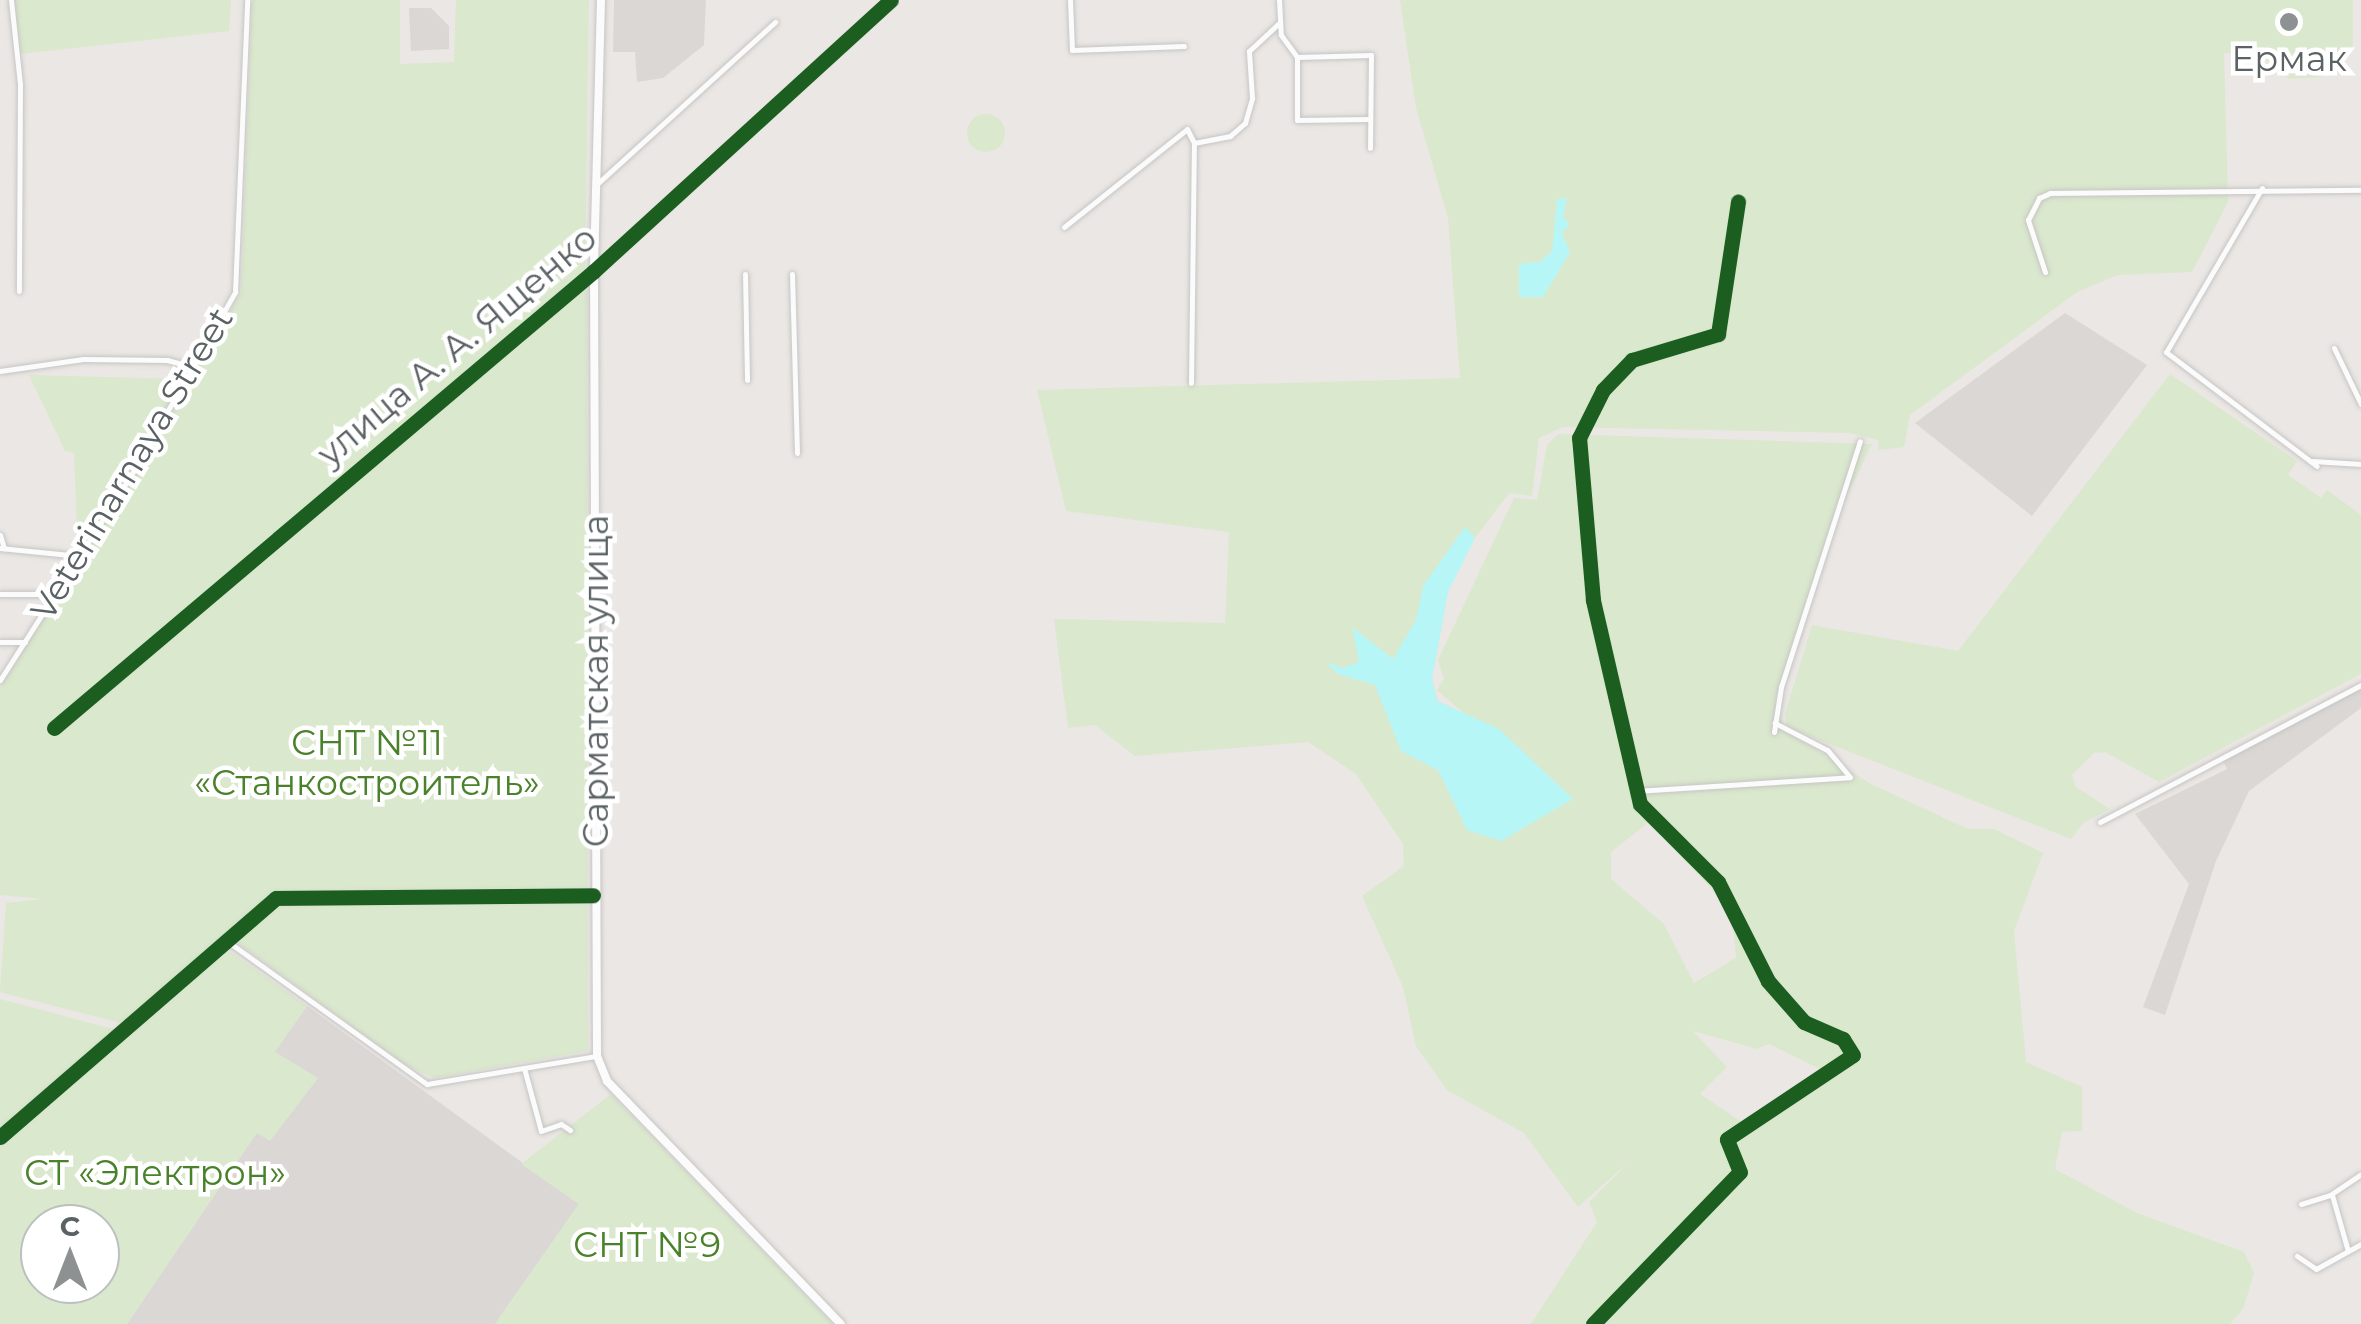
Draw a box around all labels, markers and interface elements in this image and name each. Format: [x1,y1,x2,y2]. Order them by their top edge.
marker: Ермак [2278,11,2300,33]
place label: Ермак [2231,38,2347,80]
street label: улица А. А. Ященко [309,217,605,475]
street label: Veterinarnaya Street [22,300,242,628]
street label: Сарматская улица [575,515,617,847]
park label: СНТ №11 «Станкостроитель» [194,722,540,804]
park label: СТ «Электрон» [24,1152,286,1194]
north arrow [20,1204,120,1304]
text: С [60,1209,80,1243]
park label: СНТ №9 [573,1224,721,1266]

